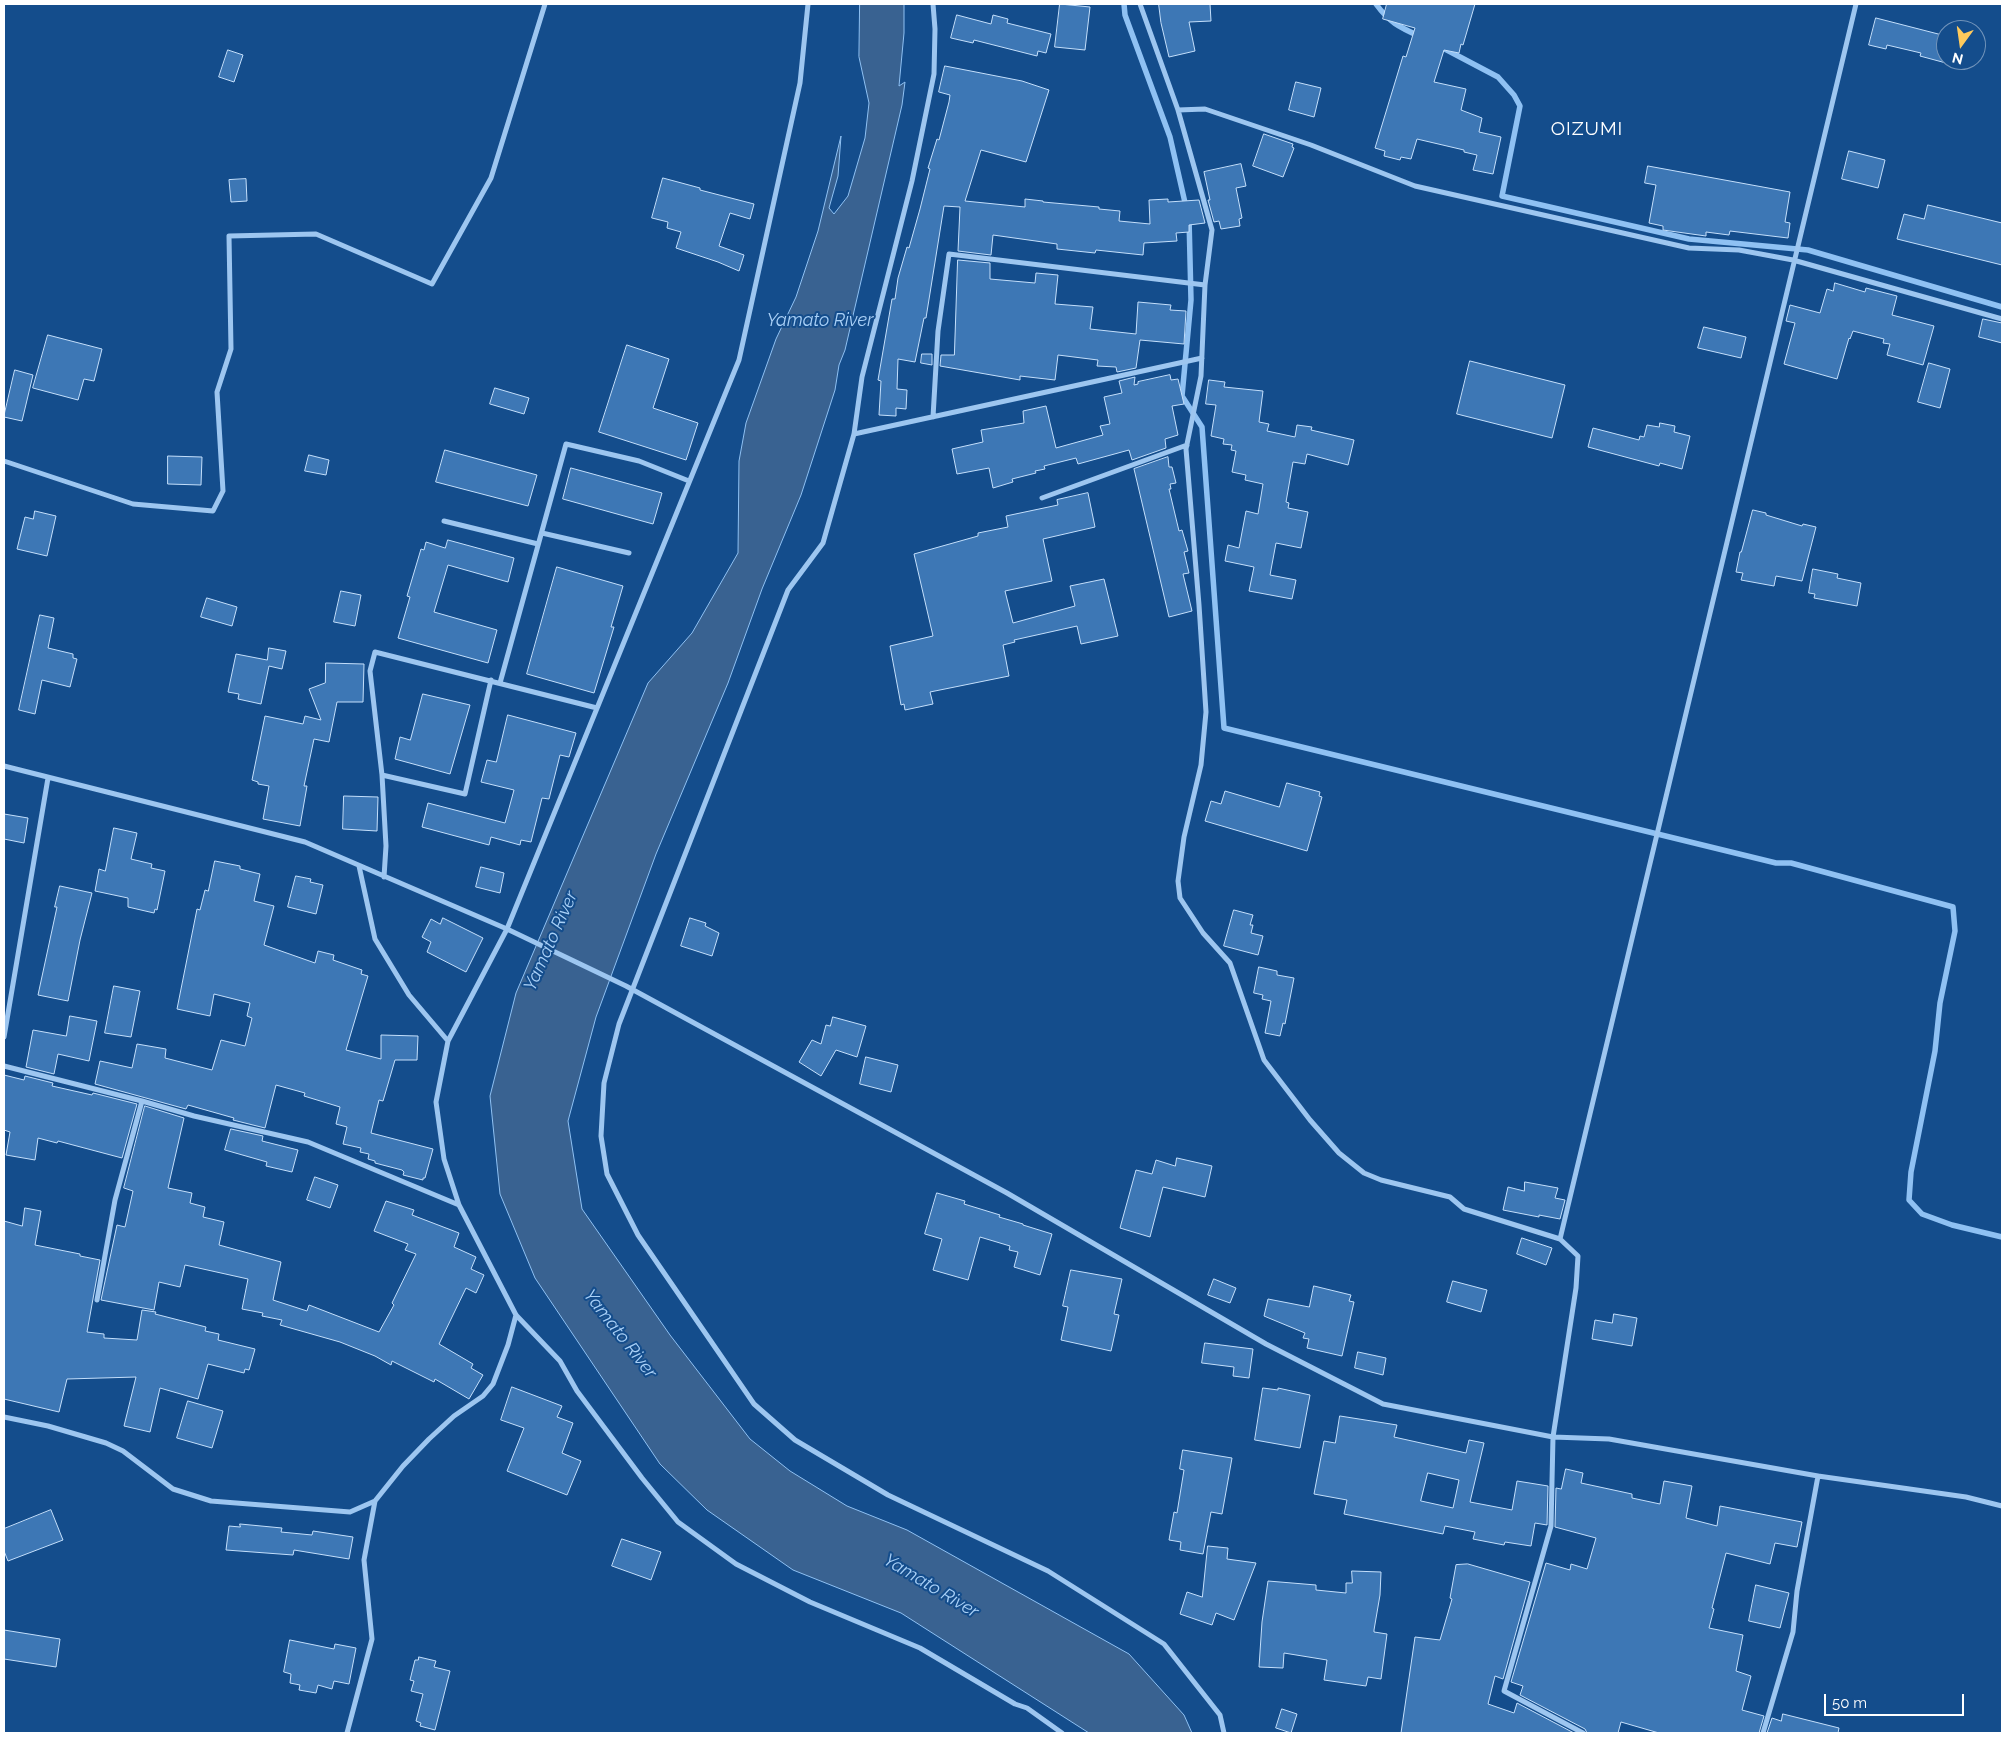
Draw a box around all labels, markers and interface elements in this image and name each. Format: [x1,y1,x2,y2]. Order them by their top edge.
north arrow [1936,20,1986,70]
text: N [1950,50,1965,68]
district label: OIZUMI [1550,118,1624,140]
water label: Yamato River [767,310,873,332]
water label: Yamato River [519,888,583,994]
water label: Yamato River [579,1285,661,1383]
water label: Yamato River [880,1549,982,1623]
scale bar [1826,1684,1966,1716]
text: 50 m [1832,1694,1867,1712]

